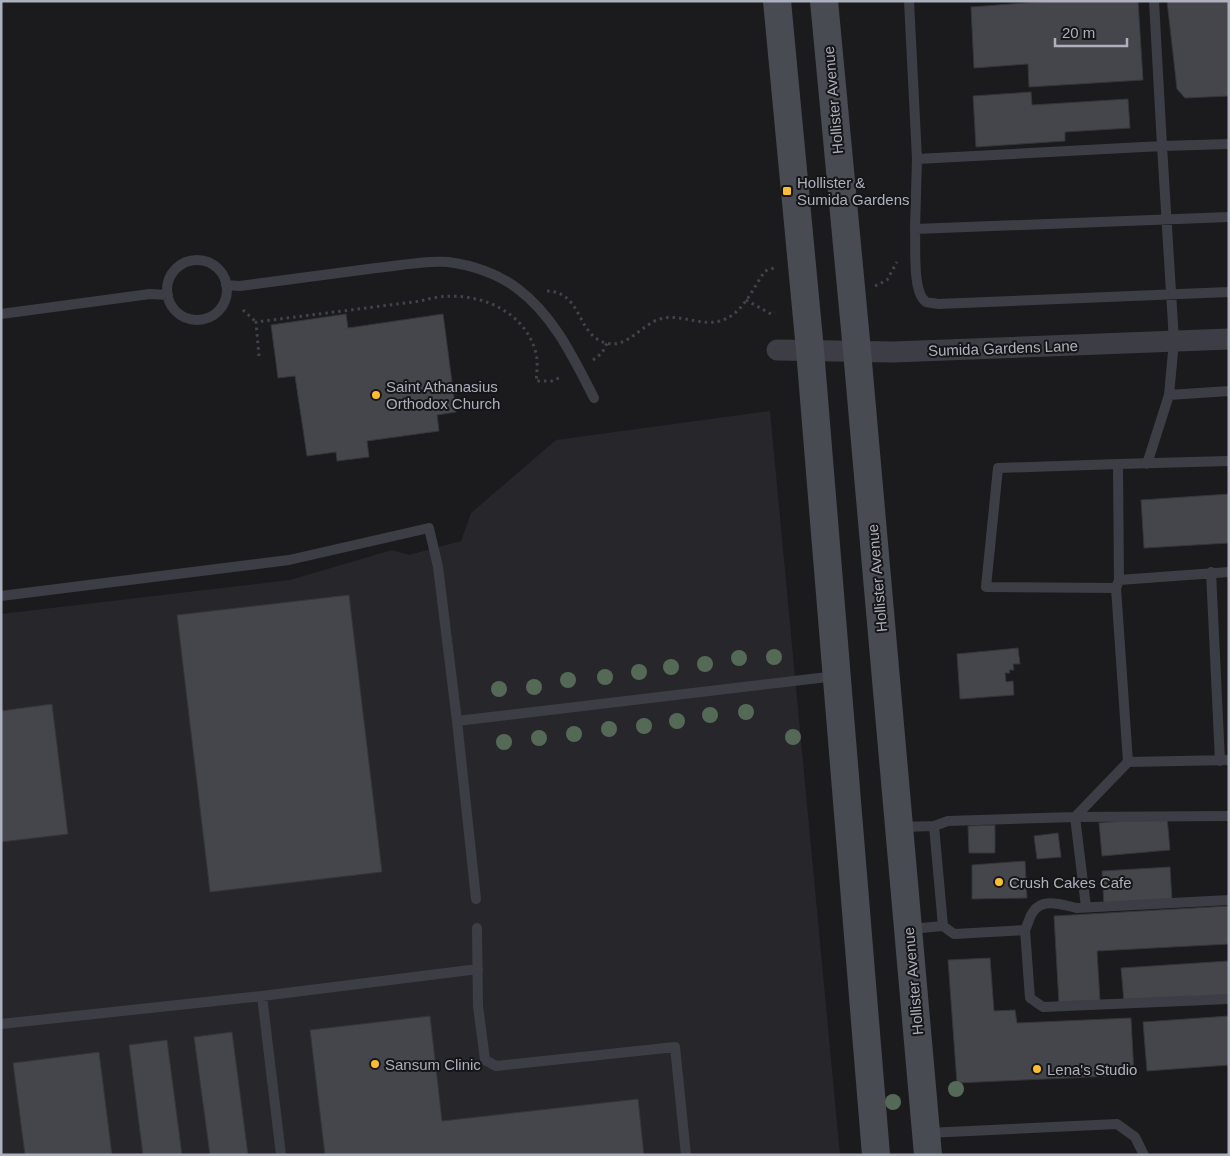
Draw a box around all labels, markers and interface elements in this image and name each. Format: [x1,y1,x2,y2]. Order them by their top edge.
scale bar [1055,15,1128,47]
text: 20 m [1062,24,1095,41]
street label: Hollister Avenue [820,45,846,155]
place label: Hollister & Sumida Gardens [797,174,910,208]
marker: Hollister & Sumida Gardens [781,185,793,197]
street label: Sumida Gardens Lane [928,337,1078,359]
place label: Saint Athanasius Orthodox Church [386,378,500,412]
marker: Saint Athanasius Orthodox Church [370,389,382,401]
street label: Hollister Avenue [864,523,890,633]
place label: Crush Cakes Cafe [1009,874,1132,891]
marker: Crush Cakes Cafe [993,876,1005,888]
street label: Hollister Avenue [900,926,926,1036]
place label: Sansum Clinic [385,1056,481,1073]
marker: Sansum Clinic [369,1058,381,1070]
place label: Lena's Studio [1047,1061,1137,1078]
marker: Lena's Studio [1031,1063,1043,1075]

